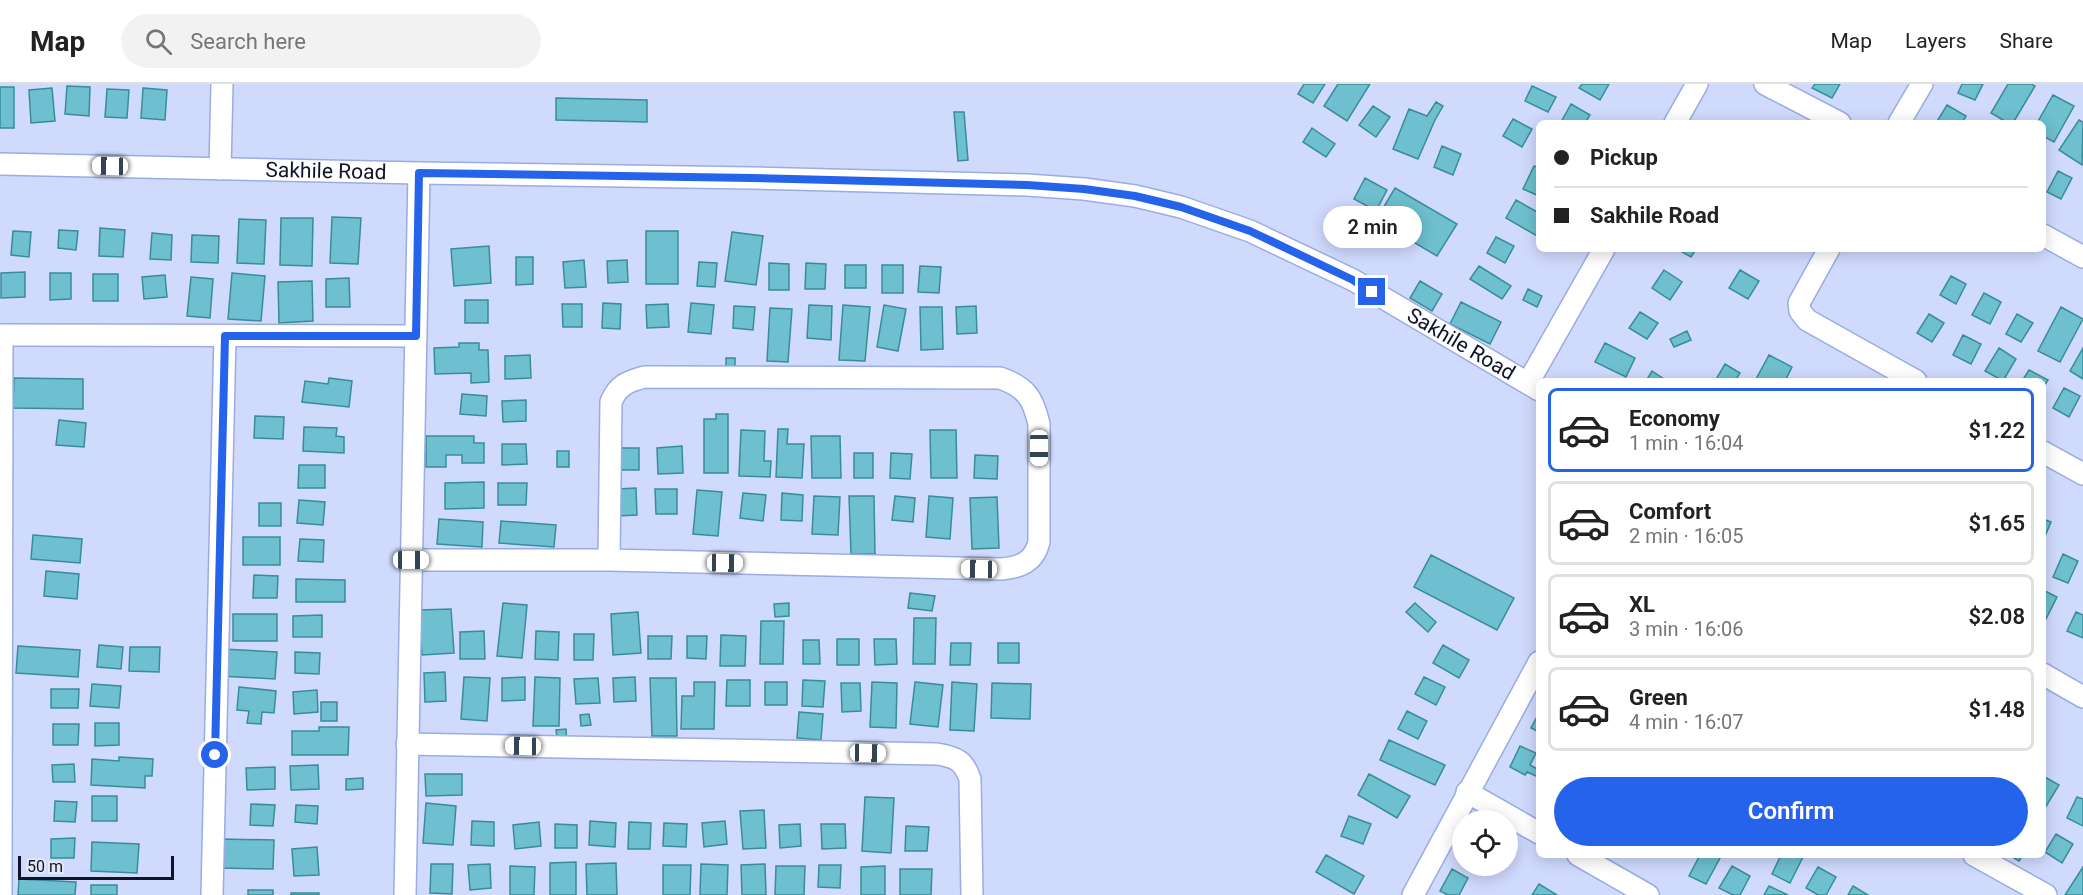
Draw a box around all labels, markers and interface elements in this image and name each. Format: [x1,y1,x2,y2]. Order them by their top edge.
search box [121,14,541,68]
text: Map [30,25,85,58]
icon: search [142,25,175,58]
text: Search here [190,29,306,54]
text: Map [1830,29,1872,53]
text: Layers [1905,29,1966,53]
text: Share [1999,29,2053,53]
text: Pickup [1590,145,1658,170]
car [92,157,128,175]
street label: Sakhile Road [265,158,387,184]
text: Sakhile Road [1590,203,1719,228]
callout: 2 min [1322,205,1422,247]
text: 2 min [1347,215,1398,239]
route end [1358,278,1385,305]
street label: Sakhile Road [1403,303,1519,385]
icon: car [1557,403,1611,457]
text: Economy [1629,406,1720,431]
text: $1.22 [1968,418,2025,443]
car [1030,430,1048,466]
text: 1 min · 16:04 [1629,431,1744,455]
icon: car [1557,496,1611,550]
text: Comfort [1629,499,1711,524]
text: $1.65 [1968,511,2025,536]
text: 2 min · 16:05 [1629,524,1744,548]
car [393,551,429,569]
car [707,554,743,572]
car [961,560,997,578]
icon: car [1557,589,1611,643]
text: XL [1629,592,1655,617]
text: $2.08 [1968,604,2025,629]
text: 3 min · 16:06 [1629,617,1744,641]
icon: car [1557,682,1611,736]
text: Green [1629,685,1688,710]
text: $1.48 [1968,697,2025,722]
text: 4 min · 16:07 [1629,710,1744,734]
car [505,737,541,755]
route start [201,741,228,768]
car [850,744,886,762]
button: Confirm [1554,777,2028,846]
map controls [1452,810,1518,876]
button: locate [1452,810,1518,876]
scale bar [18,853,174,880]
text: 50 m [27,857,63,876]

